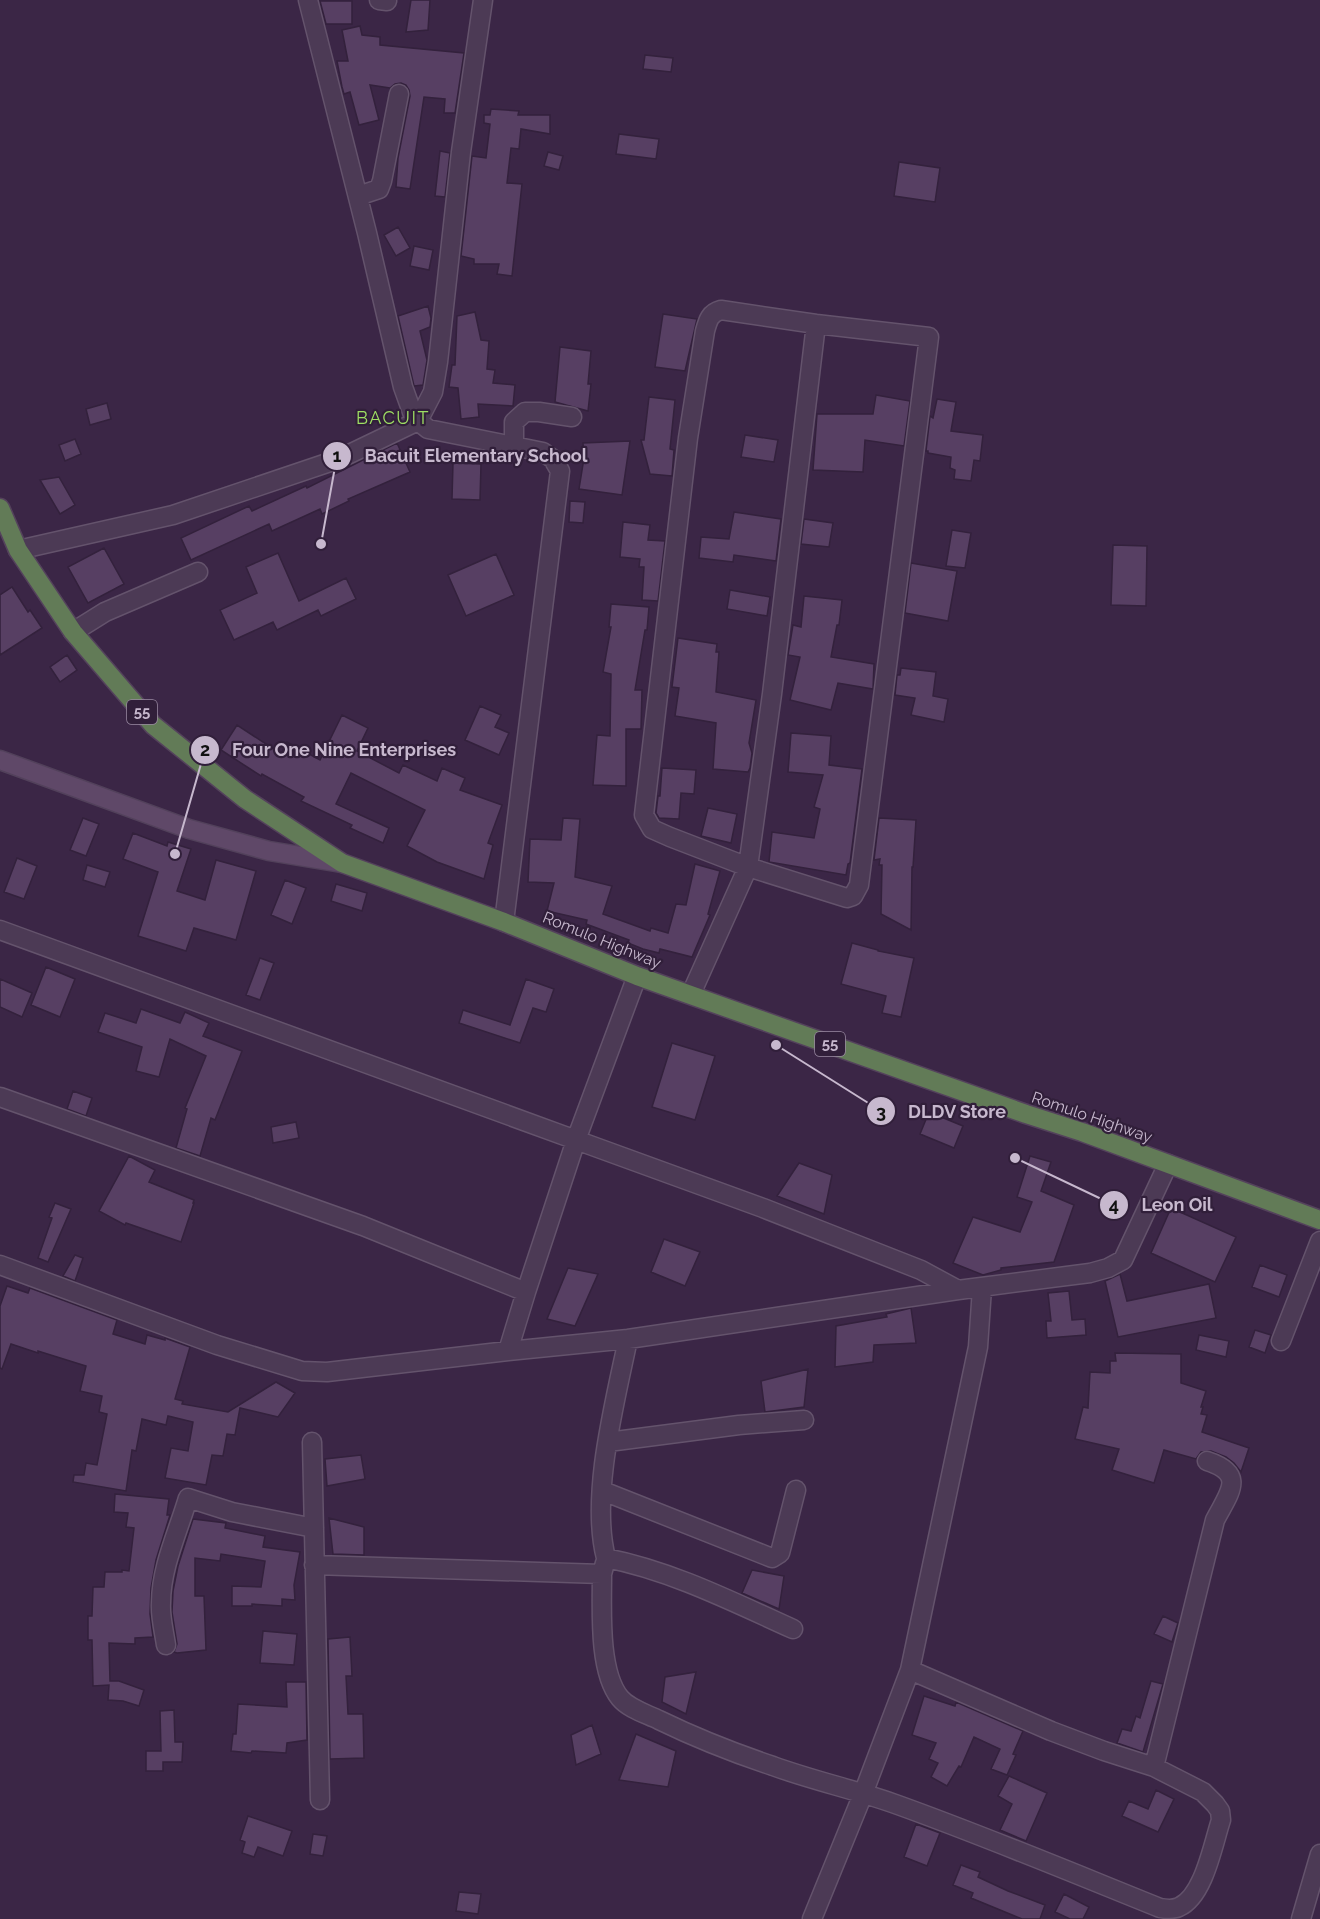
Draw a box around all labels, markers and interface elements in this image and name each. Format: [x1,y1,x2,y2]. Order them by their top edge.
district label: BACUIT [356,407,430,428]
callout: Bacuit Elementary School [322,438,600,474]
text: 1 [333,445,342,466]
text: Bacuit Elementary School [365,445,588,466]
road number: 55 [127,700,157,724]
callout: Four One Nine Enterprises [190,732,469,768]
text: 2 [200,739,210,760]
text: Four One Nine Enterprises [232,739,456,760]
street label: Romulo Highway [540,908,664,973]
road number: 55 [815,1032,845,1056]
street label: Romulo Highway [1029,1087,1155,1147]
callout: DLDV Store [866,1093,1019,1129]
text: 3 [876,1101,886,1122]
text: DLDV Store [908,1101,1006,1122]
callout: Leon Oil [1099,1187,1225,1223]
text: 4 [1109,1194,1119,1215]
text: Leon Oil [1141,1194,1213,1215]

